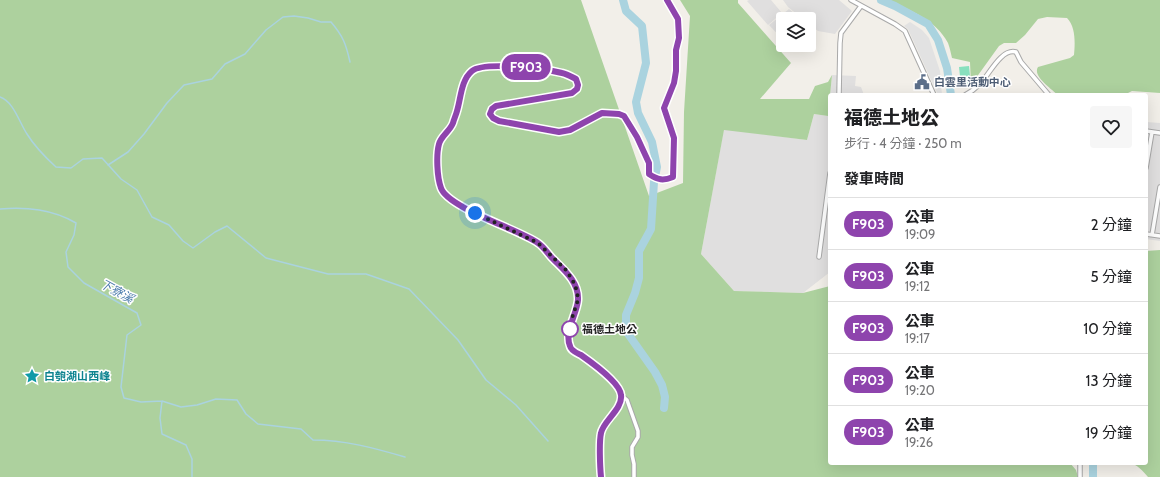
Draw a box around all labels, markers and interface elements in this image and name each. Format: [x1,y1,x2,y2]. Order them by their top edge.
map controls [776,12,816,52]
button: layers [776,12,816,52]
line badge: F903 [498,54,554,80]
text: F903 [510,58,542,76]
public building icon: 白雲里活動中心 [913,73,931,91]
place label: 白雲里活動中心 [934,75,1011,89]
text: 福德土地公 [844,106,939,129]
button: heart [1090,106,1132,148]
text: 步行 · 4 分鐘 · 250 m [844,135,962,151]
text: 發車時間 [844,170,904,188]
your location [465,203,485,223]
text: 公車 [905,208,935,226]
text: F903 [852,215,885,233]
text: 2 分鐘 [1091,216,1132,234]
text: 19:09 [905,226,935,242]
text: 公車 [905,260,935,278]
text: F903 [852,267,885,285]
text: 5 分鐘 [1091,268,1132,286]
water label: 下寮溪 [98,276,138,307]
text: 19:12 [905,278,930,294]
text: 公車 [905,312,935,330]
text: F903 [852,319,885,337]
marker: 福德土地公 [561,320,579,338]
text: 10 分鐘 [1083,320,1132,338]
place label: 福德土地公 [582,322,638,336]
text: 19:17 [905,330,930,346]
text: 公車 [905,364,935,382]
place icon: 白匏湖山西峰 [23,367,41,385]
place label: 白匏湖山西峰 [44,369,110,383]
text: F903 [852,371,885,389]
text: 13 分鐘 [1086,372,1132,390]
text: 19:20 [905,382,935,398]
text: 公車 [905,416,935,434]
text: F903 [852,423,885,441]
text: 19 分鐘 [1085,424,1132,442]
text: 19:26 [905,434,933,450]

